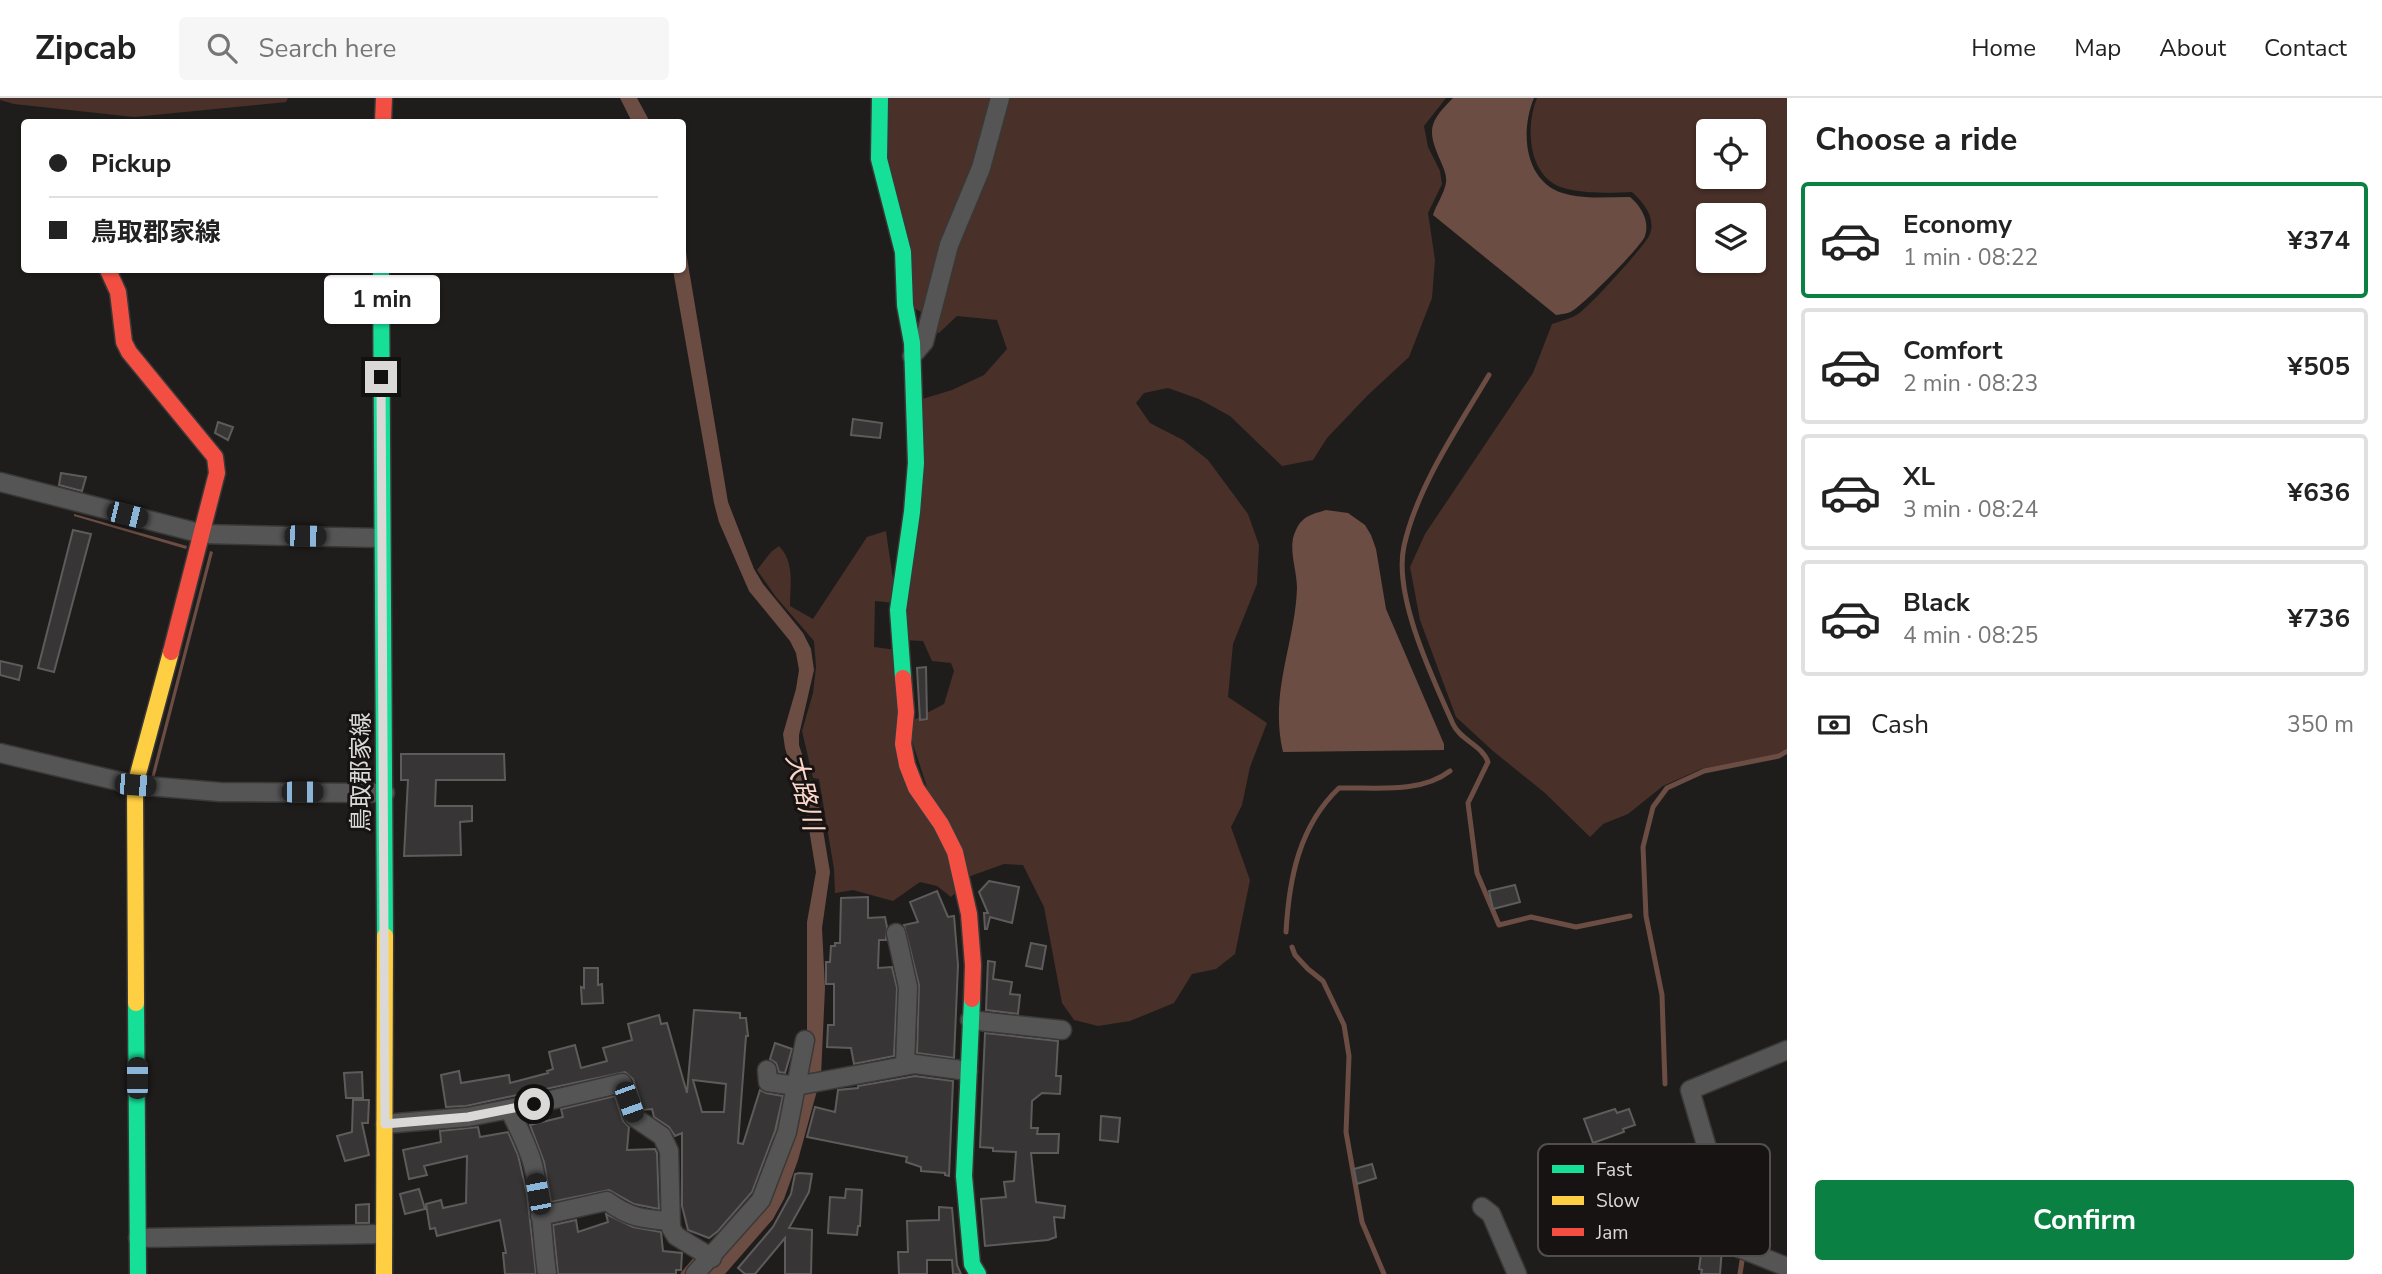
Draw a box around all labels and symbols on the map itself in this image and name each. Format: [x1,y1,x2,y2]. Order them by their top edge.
callout: 1 min [323,275,439,324]
route end [365,361,397,393]
car [105,500,150,530]
car [284,525,327,547]
street label: 鳥取郡家線 [345,712,377,832]
water label: 大路川 [778,750,831,837]
car [114,773,157,797]
car [282,782,324,803]
car [127,1057,148,1099]
car [612,1079,647,1125]
route start [518,1088,550,1120]
legend [1538,1144,1770,1256]
text: Fast [1596,1157,1632,1183]
car [524,1171,553,1217]
text: Slow [1596,1188,1640,1214]
text: Jam [1595,1220,1629,1246]

